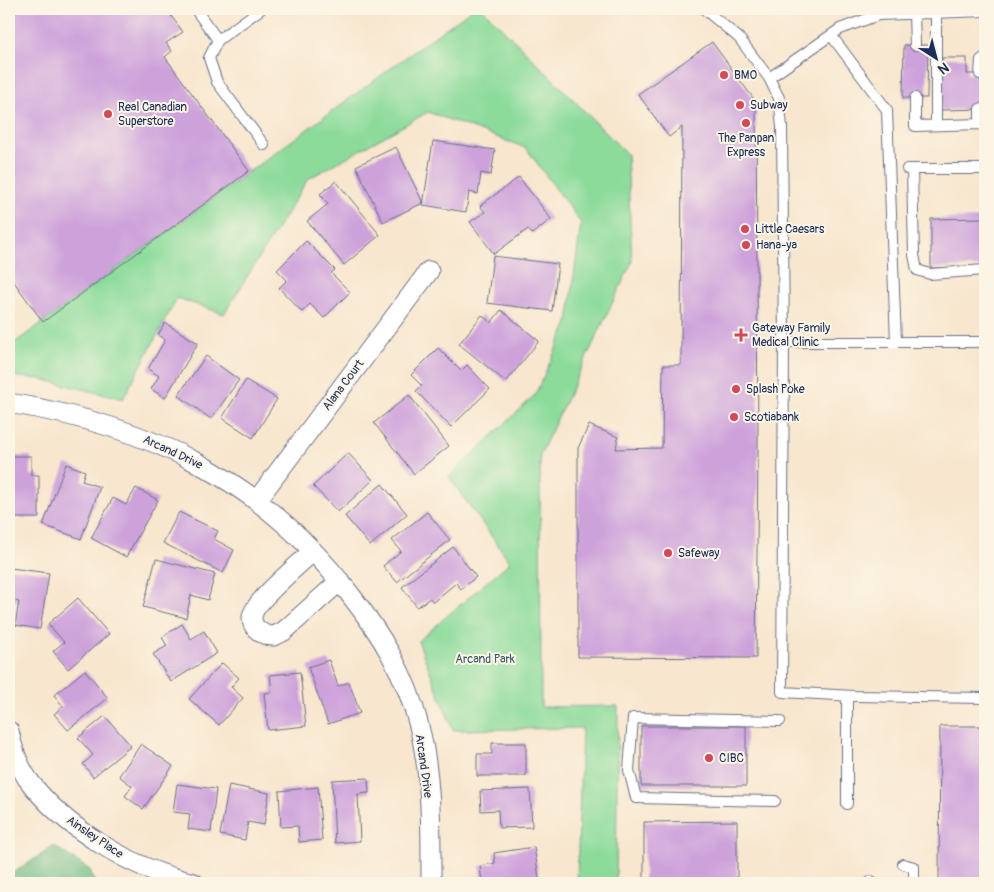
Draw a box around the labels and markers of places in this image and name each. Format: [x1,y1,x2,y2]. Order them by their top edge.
place label: BMO [734,68,757,83]
marker: BMO [718,69,730,81]
place label: Subway [750,98,788,113]
marker: Subway [734,99,746,111]
place label: Real Canadian Superstore [118,100,187,129]
marker: Real Canadian Superstore [102,108,114,120]
marker: The Panpan Express [740,117,752,129]
place label: The Panpan Express [718,131,775,160]
place label: Little Caesars [755,222,825,237]
marker: Little Caesars [739,223,751,235]
place label: Hana-ya [756,238,797,253]
marker: Hana-ya [740,239,752,251]
place label: Gateway Family Medical Clinic [752,321,830,350]
marker: Gateway Family Medical Clinic [734,328,748,342]
place label: Splash Poke [746,382,805,397]
marker: Splash Poke [730,383,742,395]
place label: Scotiabank [744,410,799,425]
marker: Scotiabank [728,411,740,423]
place label: Safeway [678,546,719,561]
marker: Safeway [662,547,674,559]
place label: CIBC [719,751,744,766]
marker: CIBC [703,752,715,764]

